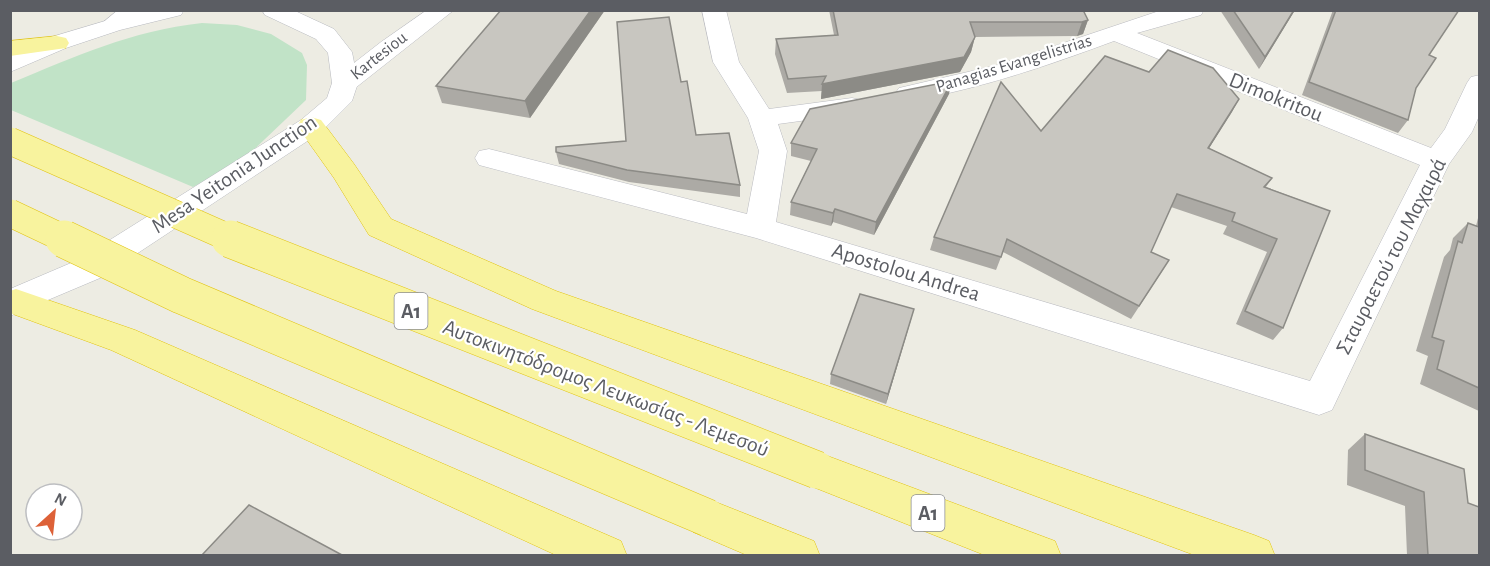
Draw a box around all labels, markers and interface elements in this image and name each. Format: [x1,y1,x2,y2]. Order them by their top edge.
street label: Kartesiou [347,28,411,84]
street label: Panagias Evangelistrias [934,32,1094,96]
street label: Dimokritou [1226,68,1326,126]
street label: Mesa Yeitonia Junction [147,111,321,237]
street label: Σταυραετού του Μαχαιρά [1332,154,1450,358]
street label: Apostolou Andrea [829,239,983,305]
road number: A1 [394,293,428,329]
street label: Αυτοκινητόδρομος Λευκωσίας - Λεμεσού [440,316,772,460]
north arrow [24,482,84,542]
text: N [52,490,69,509]
road number: A1 [912,495,944,531]

